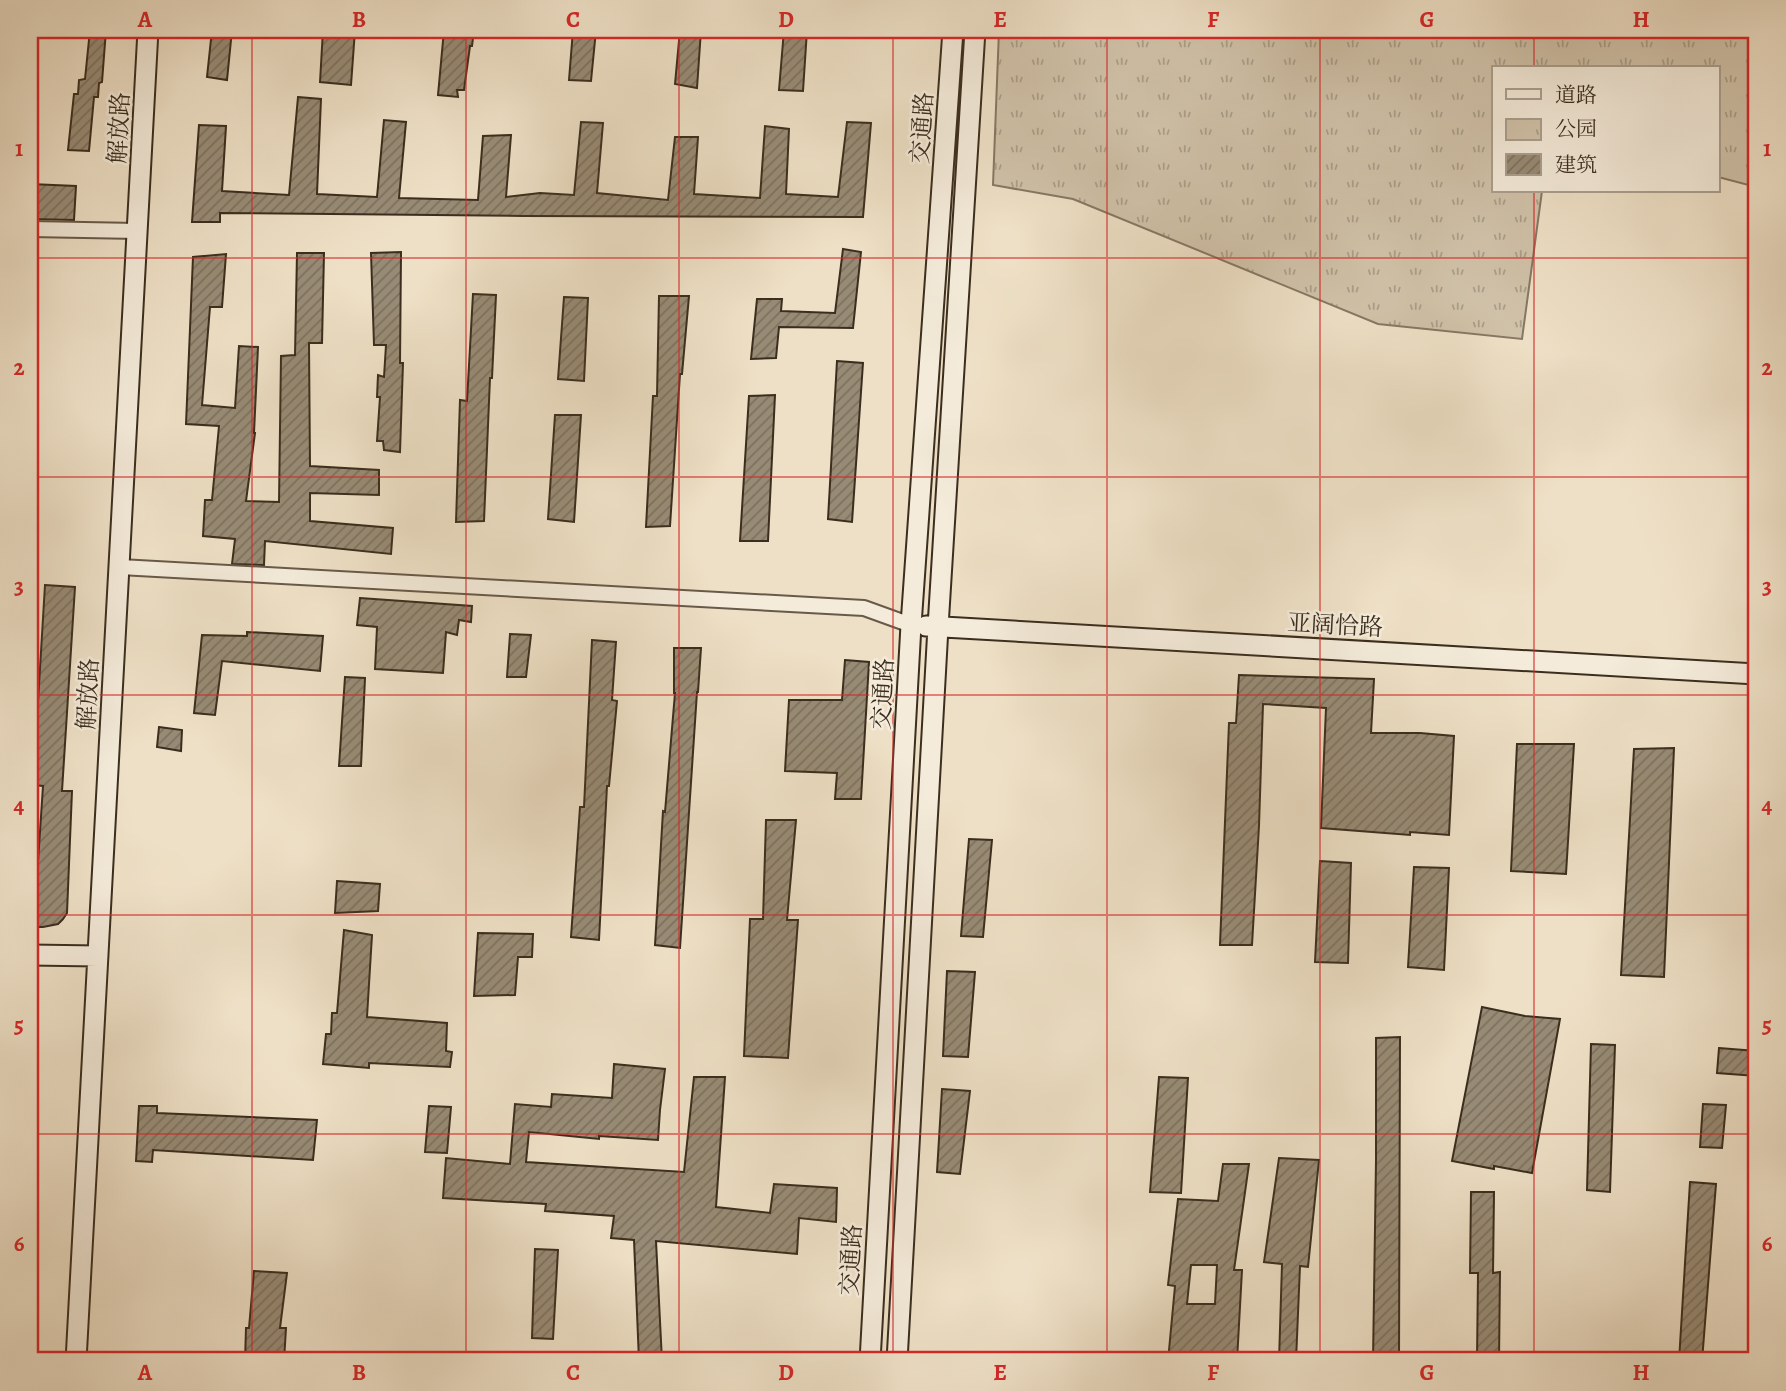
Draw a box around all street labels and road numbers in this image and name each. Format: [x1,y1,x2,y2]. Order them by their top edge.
street label: 解放路 [101,91,137,165]
street label: 交通路 [904,91,940,165]
street label: 亚阔恰路 [1286,607,1384,643]
street label: 解放路 [70,657,106,731]
street label: 交通路 [865,657,901,731]
street label: 交通路 [833,1223,869,1297]

